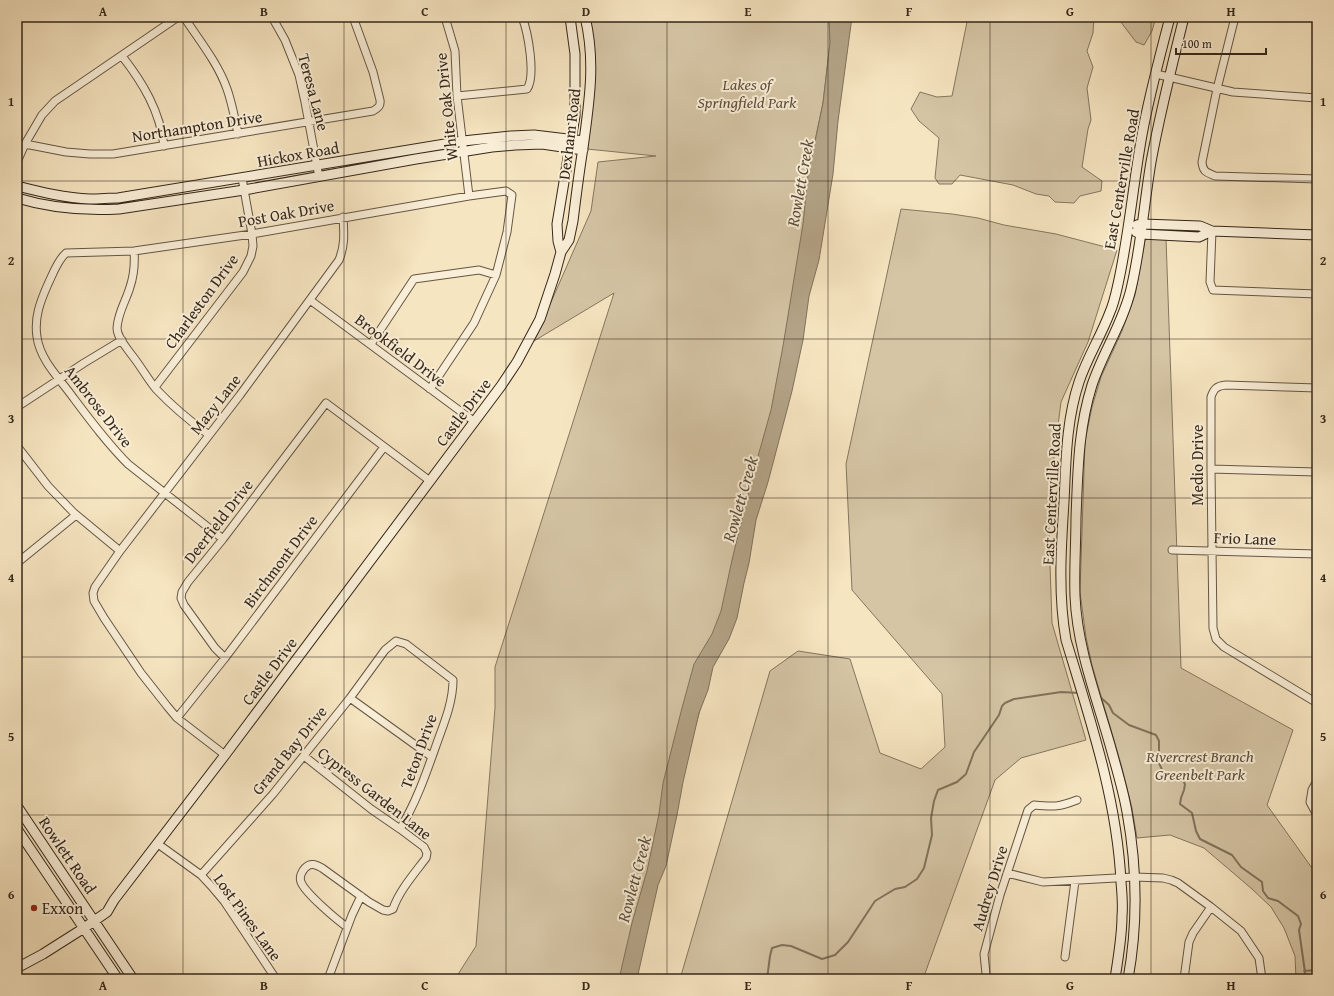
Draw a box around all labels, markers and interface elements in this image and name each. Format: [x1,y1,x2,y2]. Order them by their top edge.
text: A [99,2,108,21]
text: B [260,2,268,21]
text: C [421,2,429,21]
text: D [582,2,590,21]
text: E [745,2,752,21]
text: F [906,2,913,21]
text: G [1066,2,1074,21]
text: H [1226,2,1236,21]
scale bar [1176,30,1266,56]
text: 100 m [1182,35,1212,52]
street label: Teresa Lane [292,51,336,133]
street label: White Oak Drive [428,52,464,162]
park label: Lakes of Springfield Park [698,72,797,114]
street label: Dexham Road [551,87,587,181]
text: 1 [8,92,14,111]
text: 1 [1320,92,1326,111]
street label: Northampton Drive [130,104,264,148]
street label: East Centerville Road [1097,107,1145,251]
street label: Hickox Road [255,135,341,173]
water label: Rowlett Creek [779,137,820,229]
street label: Post Oak Drive [236,193,336,233]
street label: Charleston Drive [158,248,244,354]
text: 2 [8,251,15,270]
text: 2 [1320,251,1327,270]
street label: Brookfield Drive [350,307,452,393]
street label: Ambrose Drive [59,360,139,452]
street label: Mazy Lane [184,369,246,439]
street label: Castle Drive [429,373,497,451]
text: 3 [8,409,14,428]
text: 3 [1320,409,1326,428]
street label: East Centerville Road [1035,422,1067,566]
street label: Medio Drive [1185,424,1209,506]
water label: Rowlett Creek [715,453,764,546]
street label: Deerfield Drive [177,474,259,568]
street label: Birchmont Drive [237,509,323,613]
street label: Frio Lane [1213,525,1277,551]
text: 4 [8,568,15,587]
text: 4 [1320,568,1327,587]
street label: Castle Drive [235,632,303,710]
street label: Grand Bay Drive [246,700,332,800]
street label: Teton Drive [393,710,443,792]
text: 5 [8,727,15,746]
text: 5 [1320,727,1327,746]
street label: Cypress Garden Lane [313,741,437,845]
park label: Rivercrest Branch Greenbelt Park [1145,744,1254,786]
street label: Rowlett Road [33,811,103,899]
water label: Rowlett Creek [610,833,657,926]
street label: Audrey Drive [965,842,1013,934]
street label: Lost Pines Lane [208,868,288,966]
text: 6 [8,885,15,904]
text: 6 [1320,885,1327,904]
place label: Exxon [42,896,83,920]
marker: Exxon [29,903,39,913]
text: A [99,976,108,995]
text: B [260,976,268,995]
text: C [421,976,429,995]
text: D [582,976,590,995]
text: E [745,976,752,995]
text: F [906,976,913,995]
text: G [1066,976,1074,995]
text: H [1226,976,1236,995]

